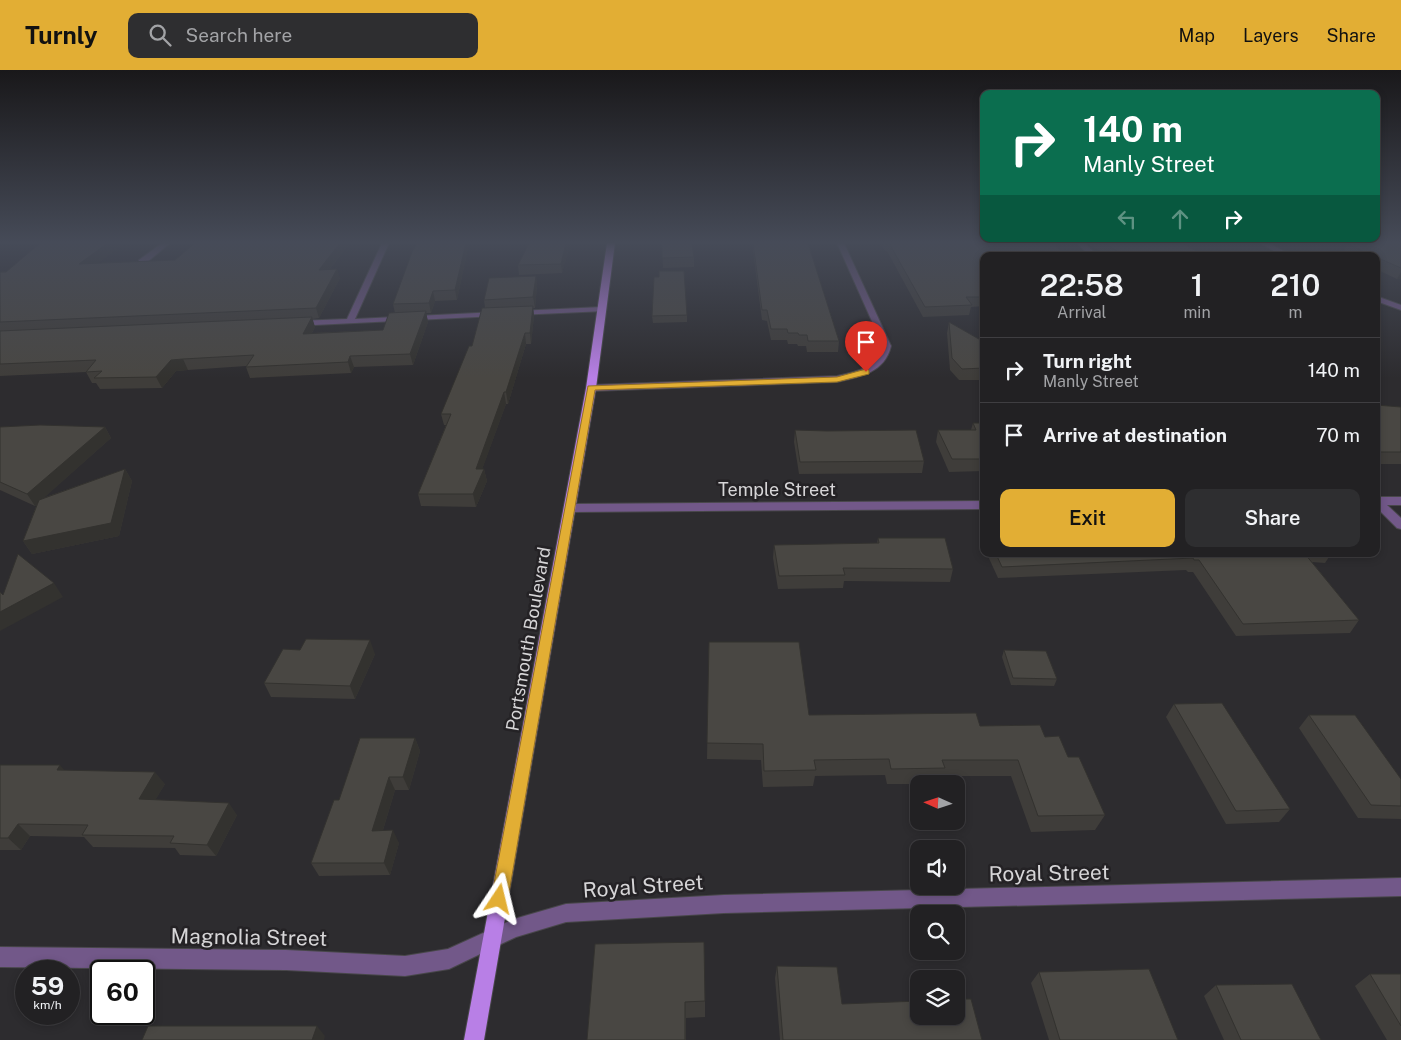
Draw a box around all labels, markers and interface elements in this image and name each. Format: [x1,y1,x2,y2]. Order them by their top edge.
search box [128,13,478,58]
text: Turnly [25,21,98,49]
icon: search [146,21,174,49]
text: Search here [186,24,292,46]
text: Map [1179,25,1215,46]
text: Layers [1243,25,1299,46]
text: Share [1327,25,1376,46]
text: 140 m [1083,109,1183,150]
icon: right [1000,110,1065,175]
text: Manly Street [1083,151,1215,177]
icon: left [1113,205,1141,233]
icon: ahead [1166,205,1194,233]
icon: right [1219,205,1247,233]
text: 22:58 [1040,267,1124,303]
text: 1 [1191,267,1203,303]
text: 210 [1270,267,1320,303]
text: Arrival [1057,303,1106,322]
text: min [1184,303,1211,322]
text: m [1288,303,1302,322]
pin [845,321,887,372]
icon: arrive [852,328,880,356]
text: Turn right [1043,350,1132,372]
icon: right [1000,356,1028,384]
text: 140 m [1308,359,1360,381]
text: Manly Street [1043,372,1139,391]
icon: arrive [1000,421,1028,449]
text: Arrive at destination [1043,424,1227,446]
text: 70 m [1316,424,1360,446]
street label: Temple Street [718,479,836,500]
button: Exit [1000,489,1175,547]
button: Share [1185,489,1360,547]
street label: Portsmouth Boulevard [501,545,555,733]
north arrow [910,775,965,830]
map controls [910,775,965,1025]
button: sound [910,840,965,895]
street label: Royal Street [988,859,1110,887]
street label: Royal Street [582,869,704,903]
position arrow [472,872,524,924]
button: search [910,905,965,960]
street label: Magnolia Street [170,923,328,951]
speed limit sign: 60 [90,960,155,1025]
button: layers [910,970,965,1025]
text: 59 [31,971,64,1001]
text: km/h [33,998,62,1012]

